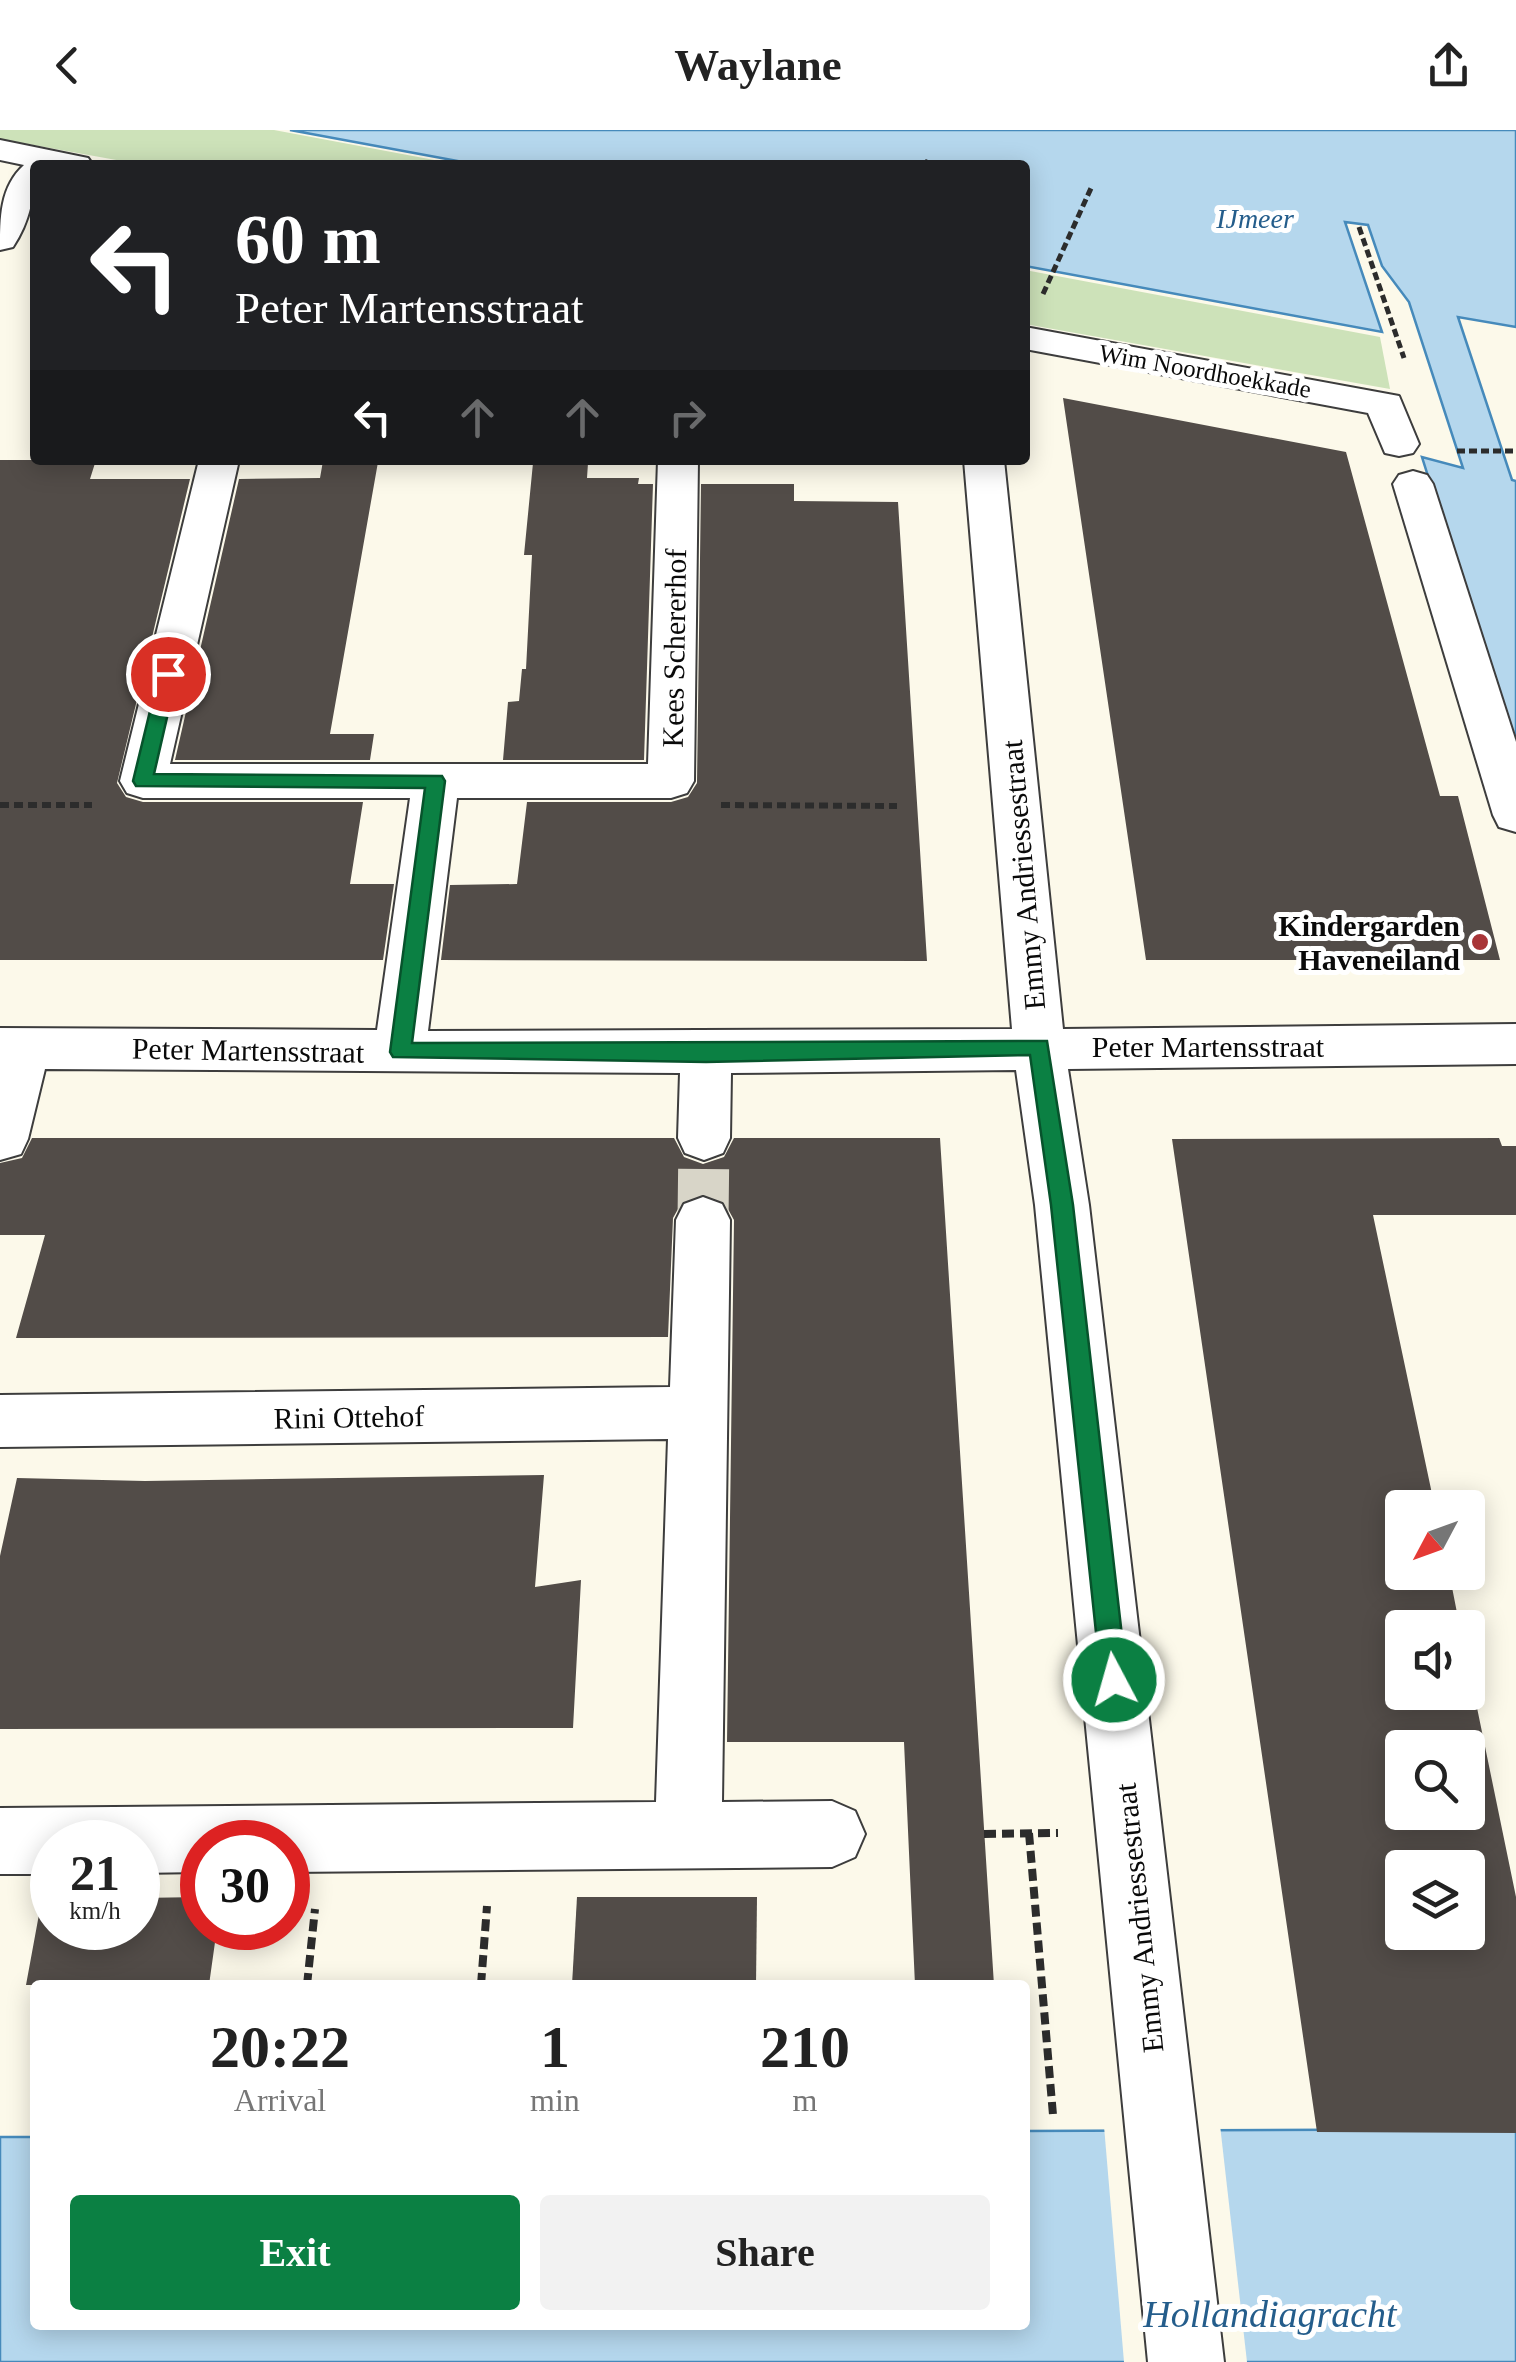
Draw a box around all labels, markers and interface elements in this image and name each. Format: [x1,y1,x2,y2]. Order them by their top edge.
icon: back [40,38,95,93]
icon: share [1421,38,1476,93]
text: Waylane [674,40,842,90]
icon: left [70,200,200,330]
text: 60 m [235,201,381,278]
water label: IJmeer [1215,203,1294,234]
text: Peter Martensstraat [235,283,584,333]
street label: Wim Noordhoekkade [1097,339,1313,403]
icon: left [345,390,400,445]
icon: ahead [450,390,505,445]
icon: ahead [555,390,610,445]
icon: right [660,390,715,445]
street label: Kees Schererhof [656,548,692,748]
pin [126,632,211,717]
icon: arrive [141,647,196,702]
street label: Emmy Andriessestraat [995,738,1051,1011]
place label: Kindergarden Haveneiland [1278,909,1460,976]
marker: Kindergarden Haveneiland [1469,931,1491,953]
street label: Peter Martensstraat [1092,1030,1325,1063]
street label: Peter Martensstraat [132,1031,365,1069]
street label: Rini Ottehof [273,1399,425,1435]
north arrow [1385,1490,1485,1590]
map controls [1385,1490,1485,1950]
button: sound [1385,1610,1485,1710]
position arrow [1062,1628,1166,1732]
button: search [1385,1730,1485,1830]
street label: Emmy Andriessestraat [1108,1781,1170,2054]
speed limit sign: 30 [180,1820,310,1950]
text: 21 [70,1845,120,1901]
button: layers [1385,1850,1485,1950]
text: km/h [69,1897,121,1924]
text: 20:22 [210,2014,350,2080]
text: 1 [540,2014,570,2080]
text: 210 [760,2014,850,2080]
text: Arrival [234,2082,326,2118]
text: min [530,2082,580,2118]
text: m [792,2082,817,2118]
button: Exit [70,2195,520,2310]
button: Share [540,2195,990,2310]
water label: Hollandiagracht [1142,2293,1398,2335]

